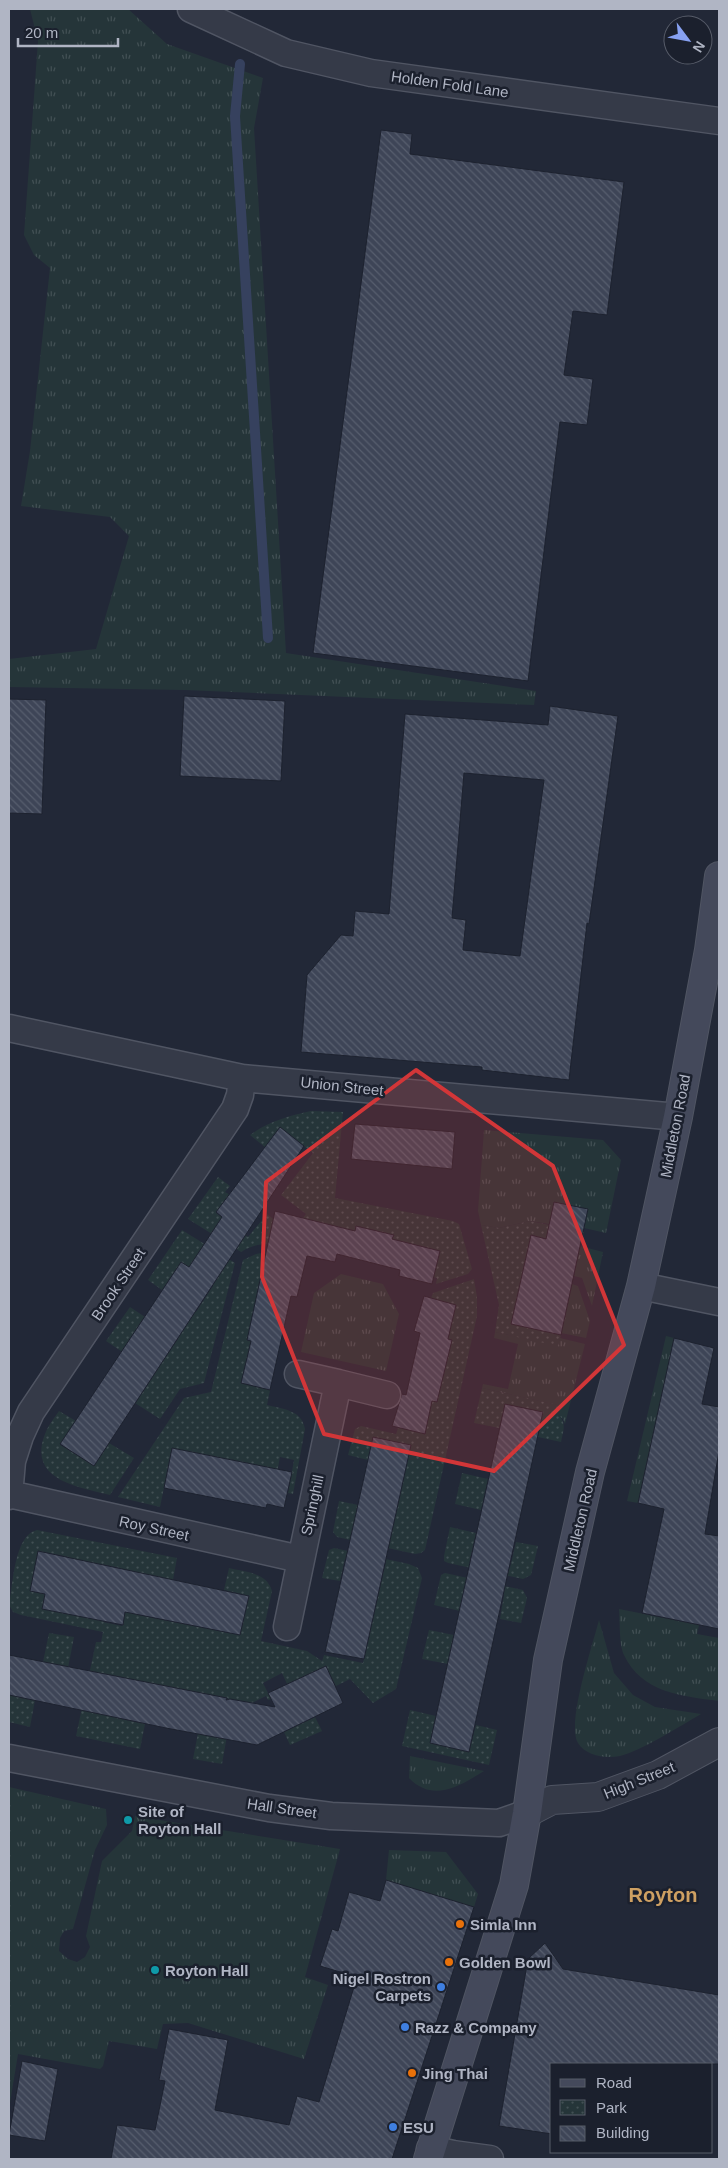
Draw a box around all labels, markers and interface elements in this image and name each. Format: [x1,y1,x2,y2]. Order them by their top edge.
scale bar [18,15,118,47]
north arrow [663,15,713,65]
text: 20 m [25,24,58,41]
text: N [690,38,708,55]
street label: Holden Fold Lane [390,67,510,101]
street label: Union Street [300,1073,385,1099]
street label: Middleton Road [657,1073,693,1179]
street label: Brook Street [88,1244,149,1323]
street label: Middleton Road [560,1467,600,1573]
street label: Springhill [297,1473,327,1537]
street label: Roy Street [118,1512,191,1544]
street label: High Street [601,1758,678,1802]
street label: Hall Street [246,1795,319,1821]
place label: Site of Royton Hall [138,1803,221,1837]
marker: Site of Royton Hall [122,1814,134,1826]
district label: Royton [629,1884,697,1906]
place label: Simla Inn [470,1916,537,1933]
marker: Simla Inn [454,1918,466,1930]
place label: Golden Bowl [459,1954,551,1971]
marker: Golden Bowl [443,1956,455,1968]
place label: Royton Hall [165,1962,248,1979]
marker: Royton Hall [149,1964,161,1976]
place label: Nigel Rostron Carpets [333,1970,431,2004]
marker: Nigel Rostron Carpets [435,1981,447,1993]
place label: Razz & Company [415,2019,537,2036]
marker: Razz & Company [399,2021,411,2033]
legend [550,2063,713,2153]
place label: Jing Thai [422,2065,488,2082]
marker: Jing Thai [406,2067,418,2079]
text: Road [596,2074,632,2091]
text: Park [596,2099,627,2116]
place label: ESU [403,2119,434,2136]
marker: ESU [387,2121,399,2133]
text: Building [596,2124,649,2141]

